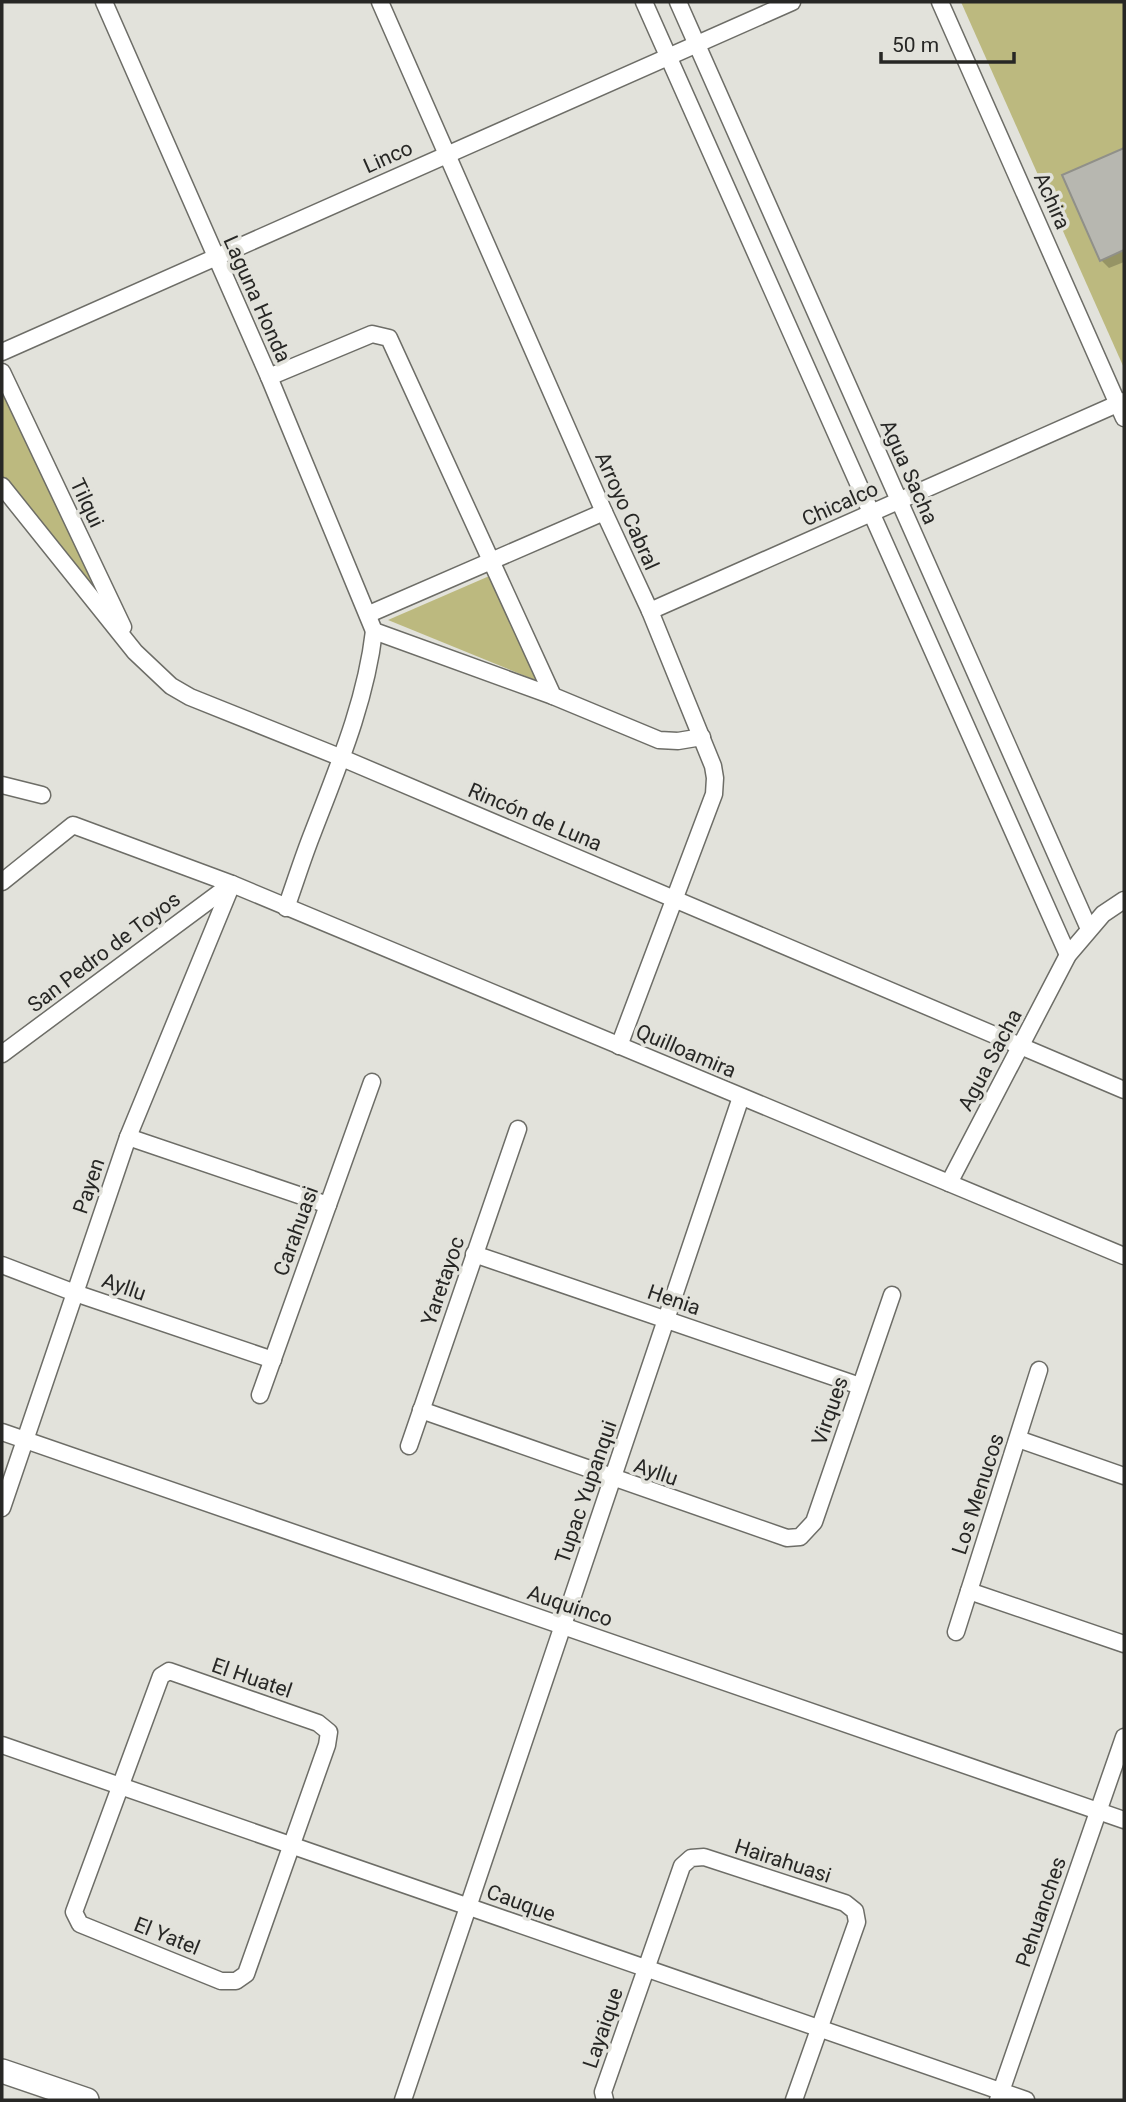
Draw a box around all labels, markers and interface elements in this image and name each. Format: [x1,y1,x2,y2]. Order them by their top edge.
scale bar [881,21,1014,65]
text: 50 m [892,33,939,57]
street label: Linco [360,136,416,178]
street label: Achira [1029,169,1075,233]
street label: Laguna Honda [218,232,296,366]
street label: Agua Sacha [875,416,943,528]
street label: Arroyo Cabral [590,448,664,574]
street label: Tilqui [65,475,109,531]
street label: Chicalco [798,477,882,531]
street label: Rincón de Luna [464,778,606,856]
street label: San Pedro de Toyos [23,887,185,1017]
street label: Agua Sacha [953,1005,1027,1115]
street label: Quilloamira [632,1019,740,1083]
street label: Payen [68,1155,110,1217]
street label: Carahuasi [269,1183,323,1279]
street label: Yaretayoc [417,1233,469,1329]
street label: Ayllu [99,1268,149,1306]
street label: Henia [644,1280,704,1320]
street label: Virques [807,1374,853,1448]
street label: Tupac Yupanqui [550,1417,622,1567]
street label: Los Menucos [947,1430,1009,1558]
street label: Ayllu [631,1453,681,1491]
street label: Auquinco [524,1580,616,1632]
street label: El Huatel [209,1653,295,1703]
street label: Hairahuasi [732,1834,834,1888]
street label: Pehuanches [1011,1854,1071,1970]
street label: Cauque [483,1880,559,1926]
street label: El Yatel [131,1912,203,1960]
street label: Layaique [578,1985,628,2071]

